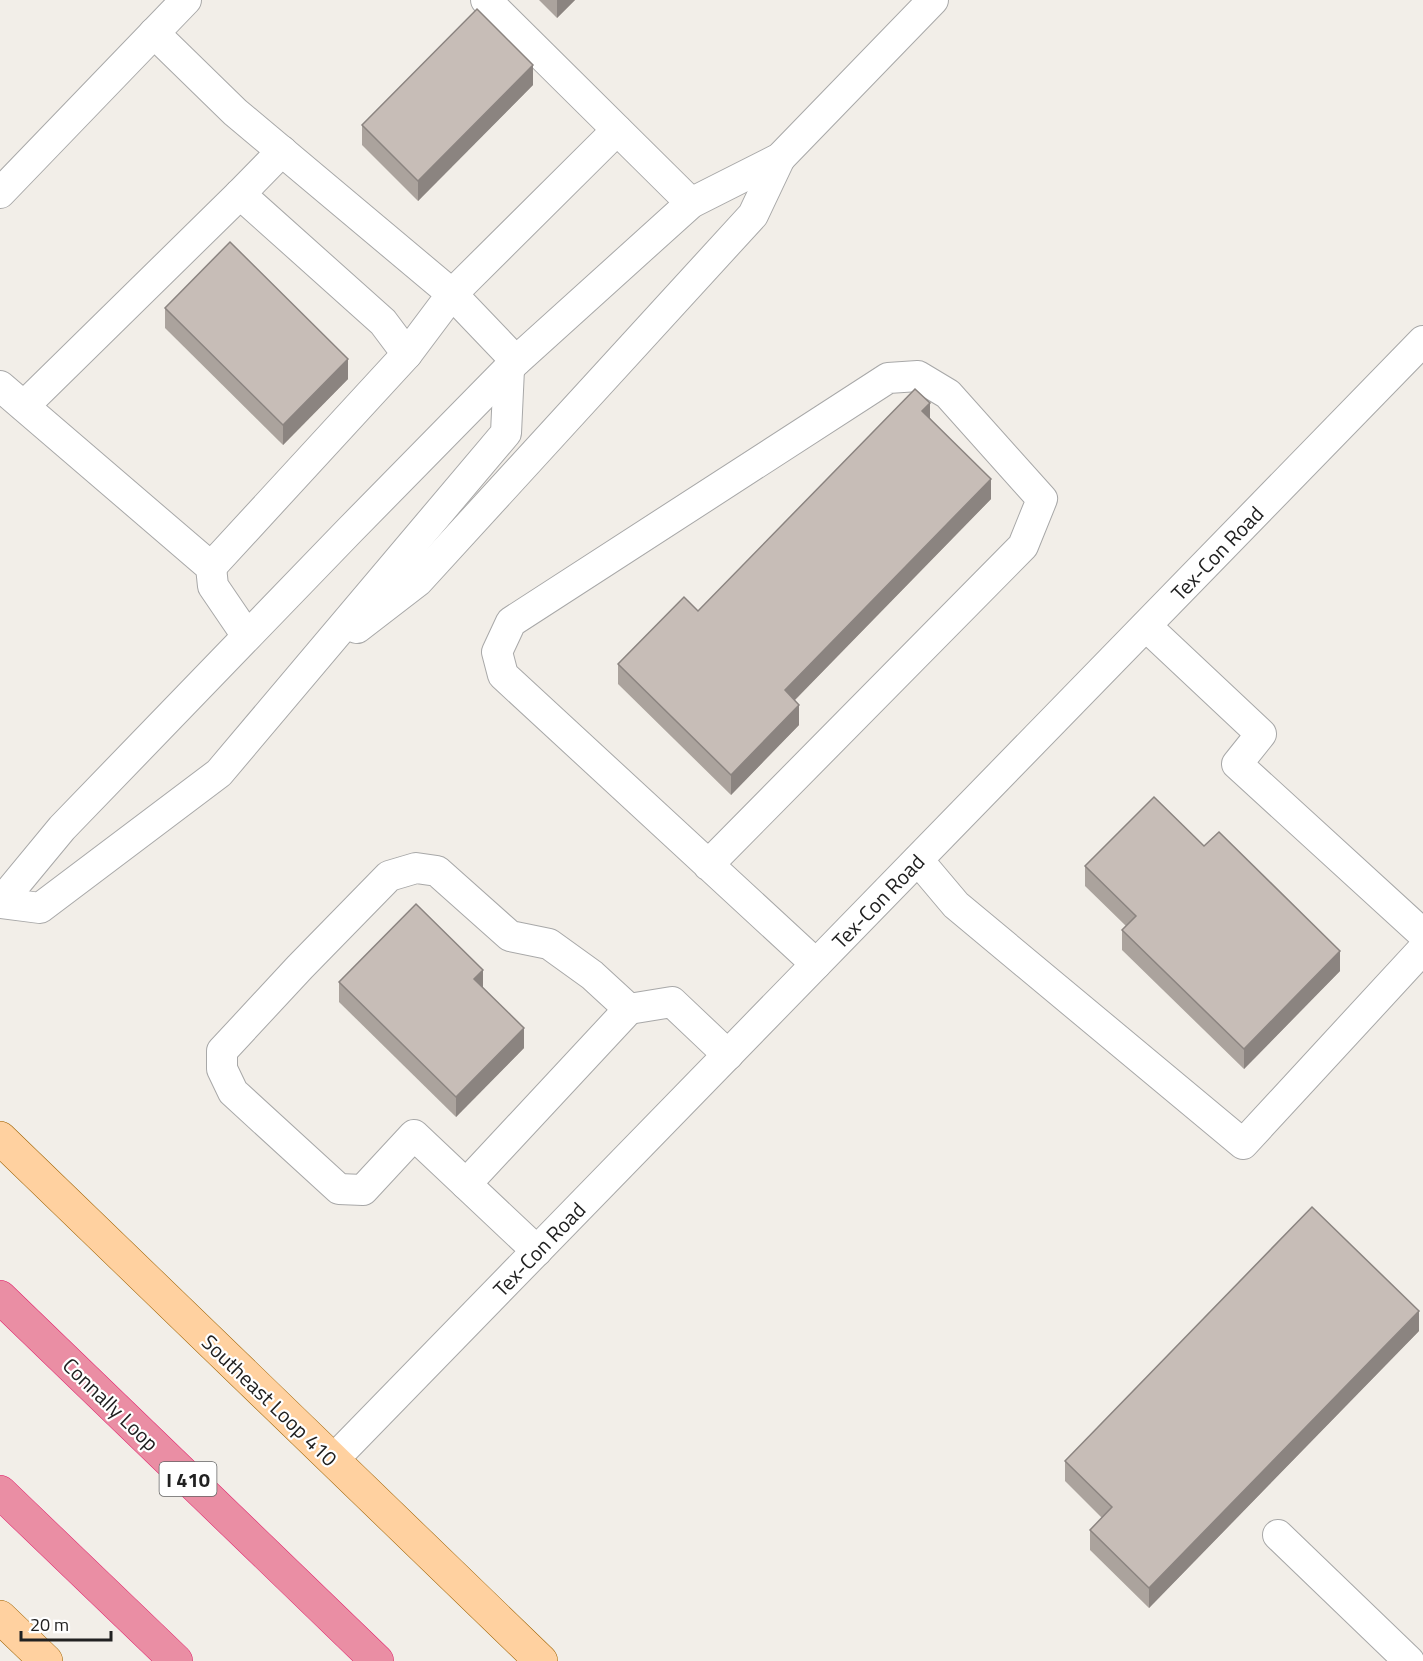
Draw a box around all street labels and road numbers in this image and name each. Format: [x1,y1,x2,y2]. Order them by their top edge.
street label: Tex-Con Road [1163,498,1271,608]
street label: Tex-Con Road [824,846,932,956]
street label: Tex-Con Road [485,1194,593,1304]
street label: Southeast Loop 410 [195,1327,345,1473]
street label: Connally Loop [56,1350,166,1458]
road number: I 410 [160,1462,216,1496]

